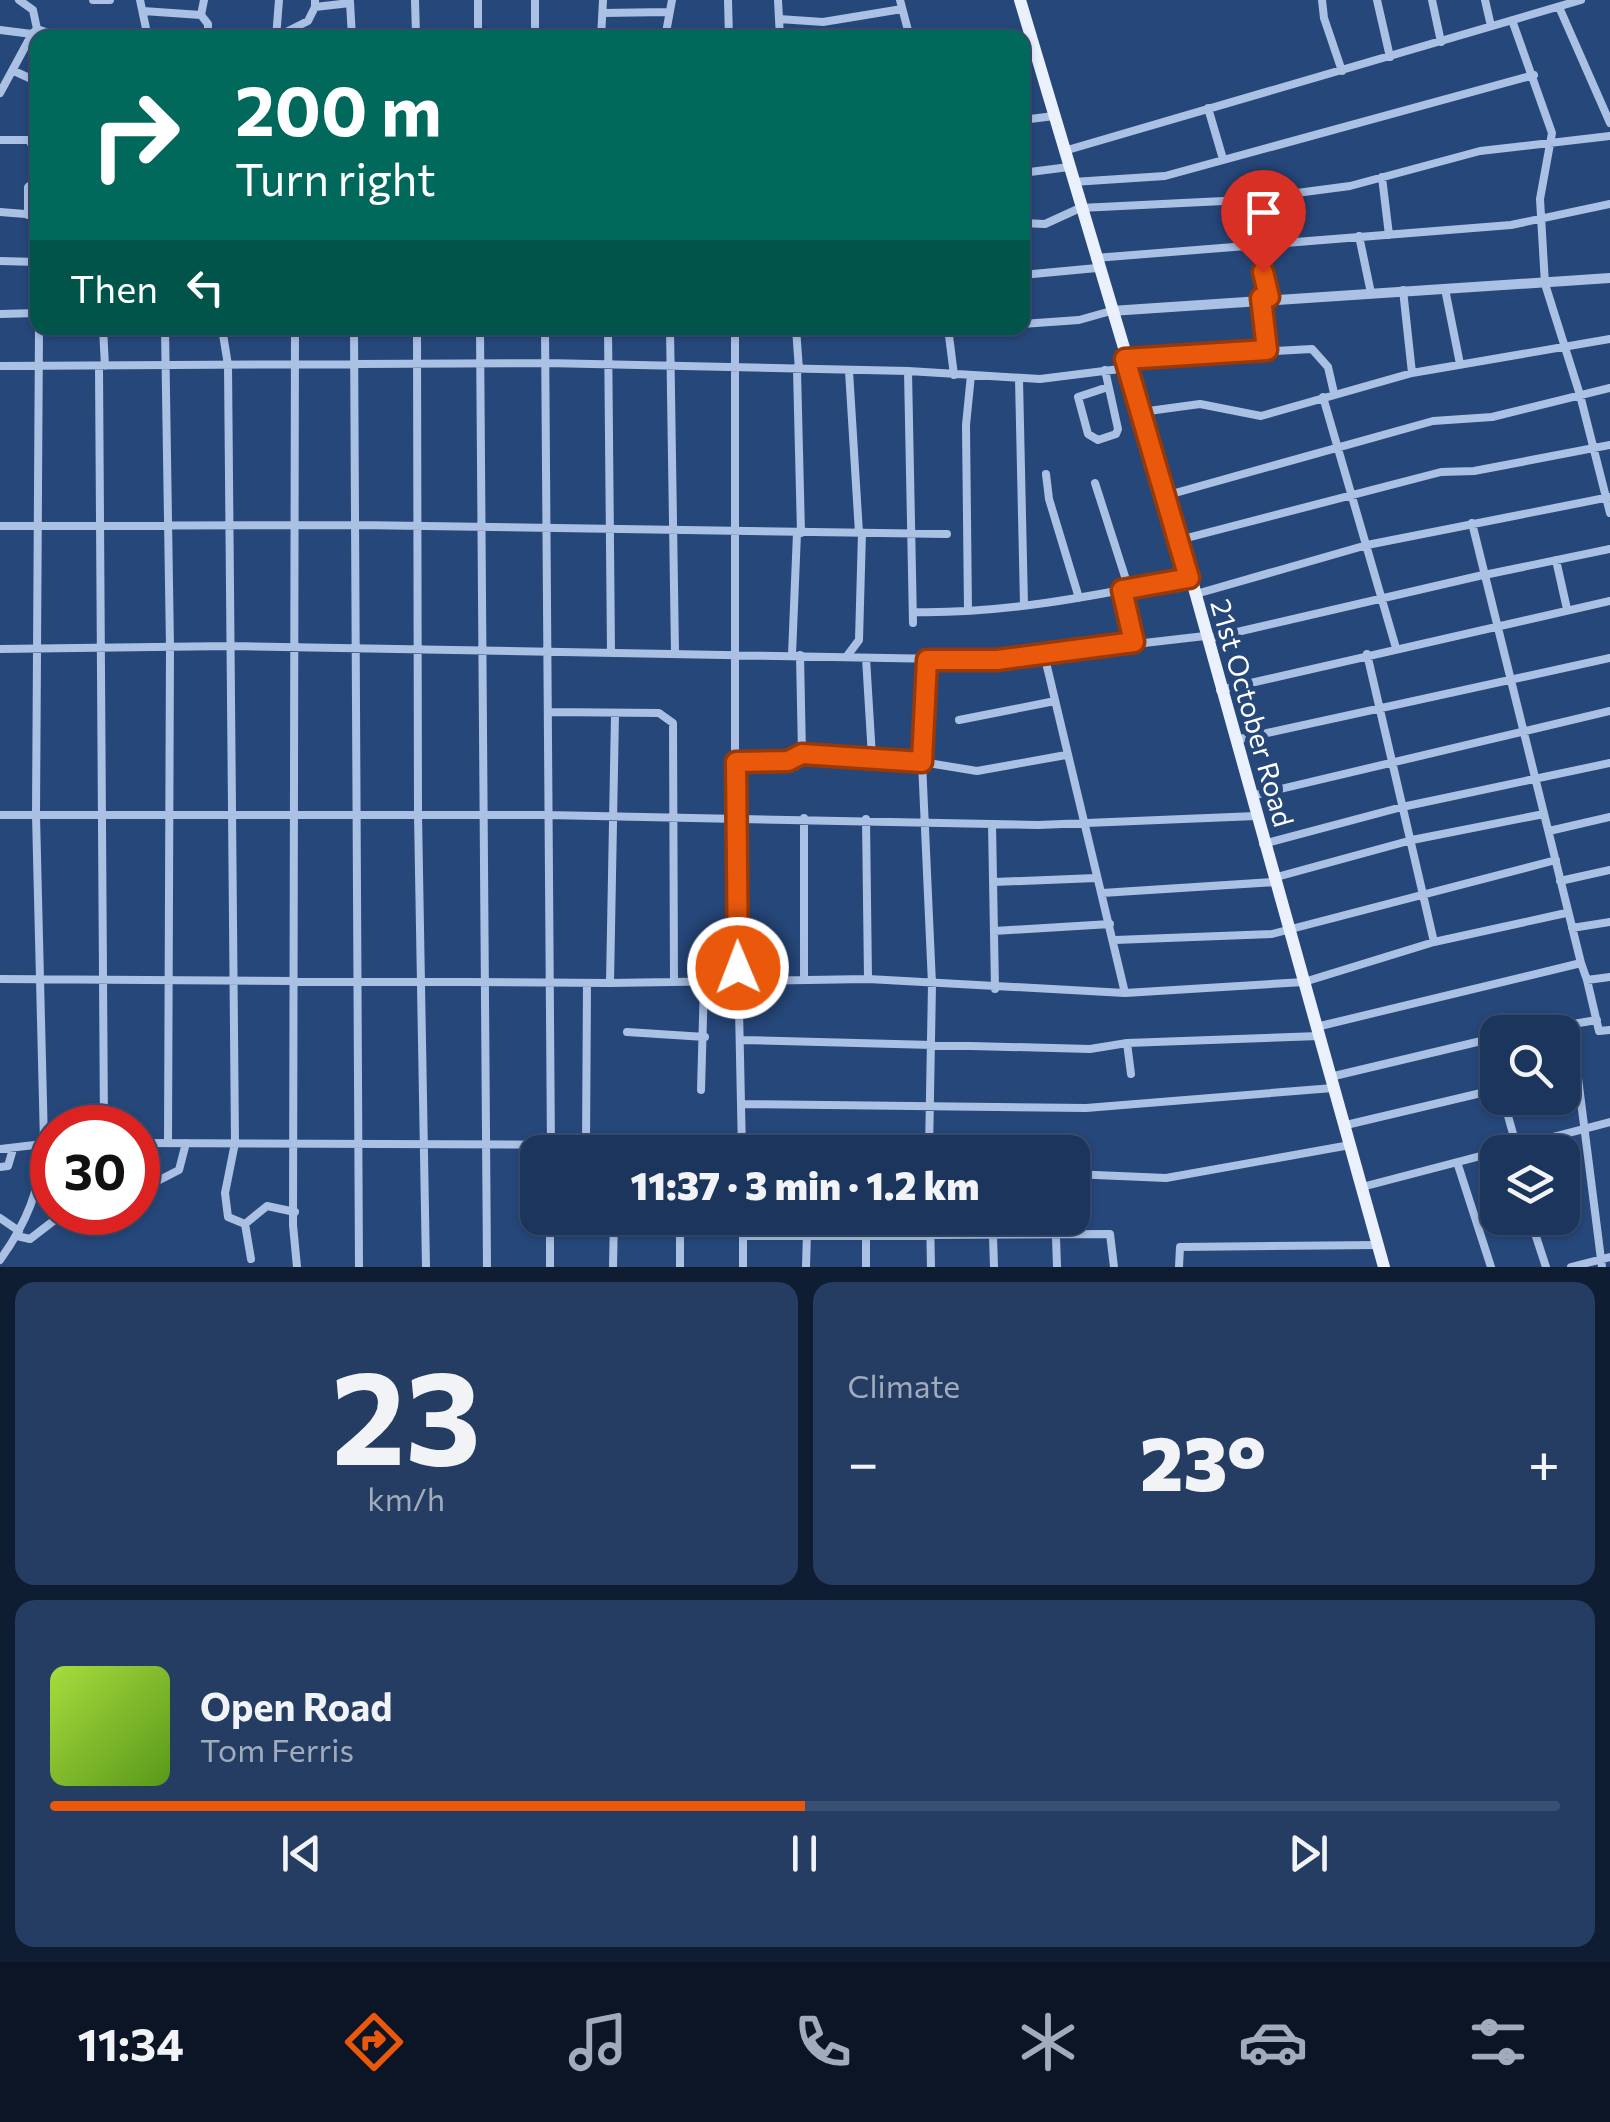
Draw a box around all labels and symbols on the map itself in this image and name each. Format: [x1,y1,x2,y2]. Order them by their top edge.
pin [1221,170,1306,273]
street label: 21st October Road [1204,595,1302,830]
position arrow [686,916,790,1020]
speed limit sign: 30 [30,1105,160,1235]

